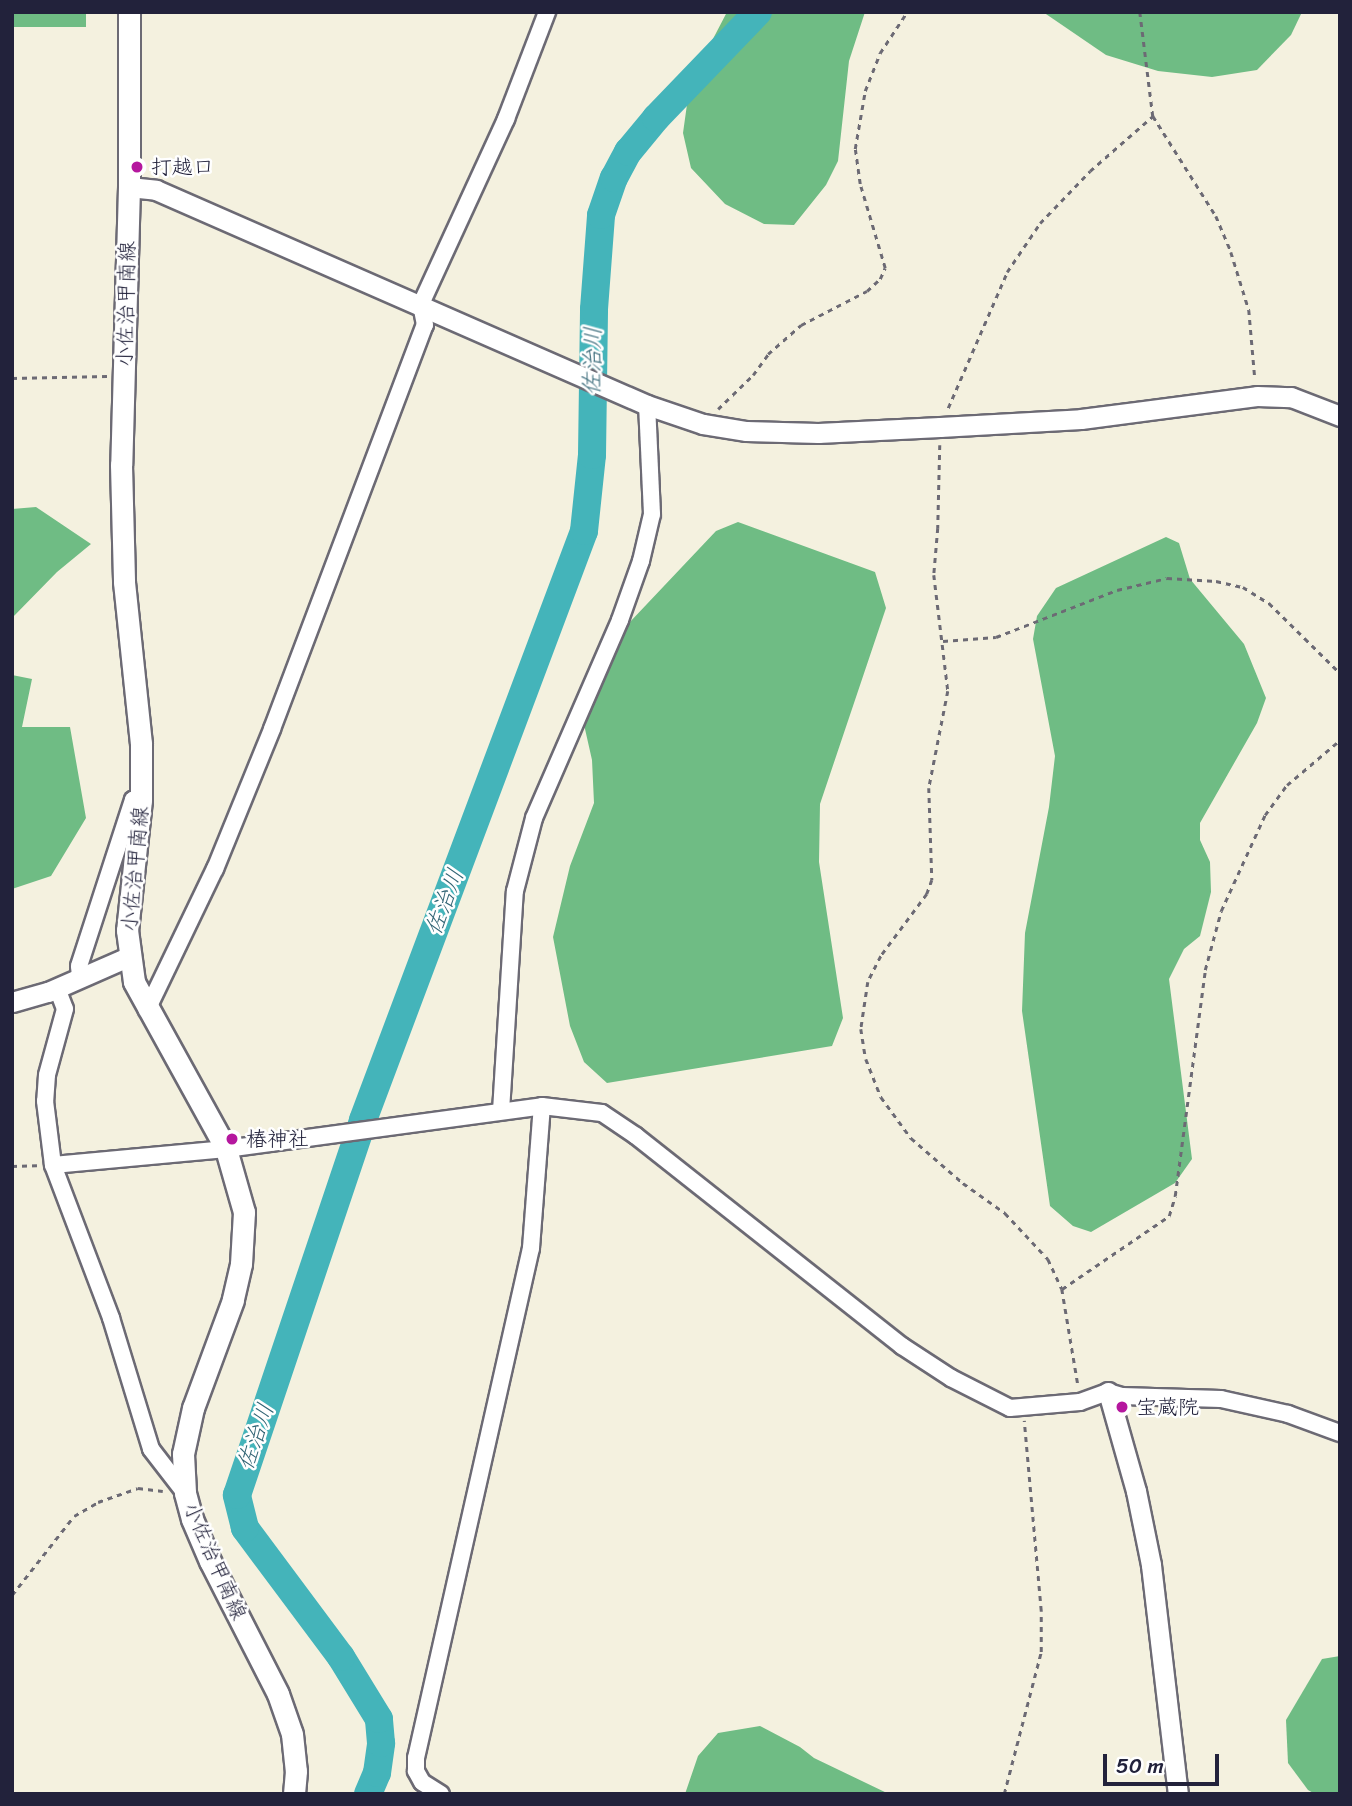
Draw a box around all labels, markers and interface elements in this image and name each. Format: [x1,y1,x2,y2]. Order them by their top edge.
place label: 打越口 [151,154,214,180]
marker: 打越口 [129,159,145,175]
street label: 小佐治甲南線 [112,241,140,367]
water label: 佐治川 [579,326,607,396]
street label: 小佐治甲南線 [117,805,153,933]
water label: 佐治川 [420,865,470,939]
place label: 椿神社 [246,1126,309,1152]
marker: 椿神社 [224,1131,240,1147]
place label: 宝蔵院 [1136,1394,1199,1420]
marker: 宝蔵院 [1114,1399,1130,1415]
water label: 佐治川 [232,1400,280,1474]
street label: 小佐治甲南線 [178,1498,252,1624]
scale bar [1107,1740,1222,1784]
text: 50 m [1116,1747,1164,1785]

